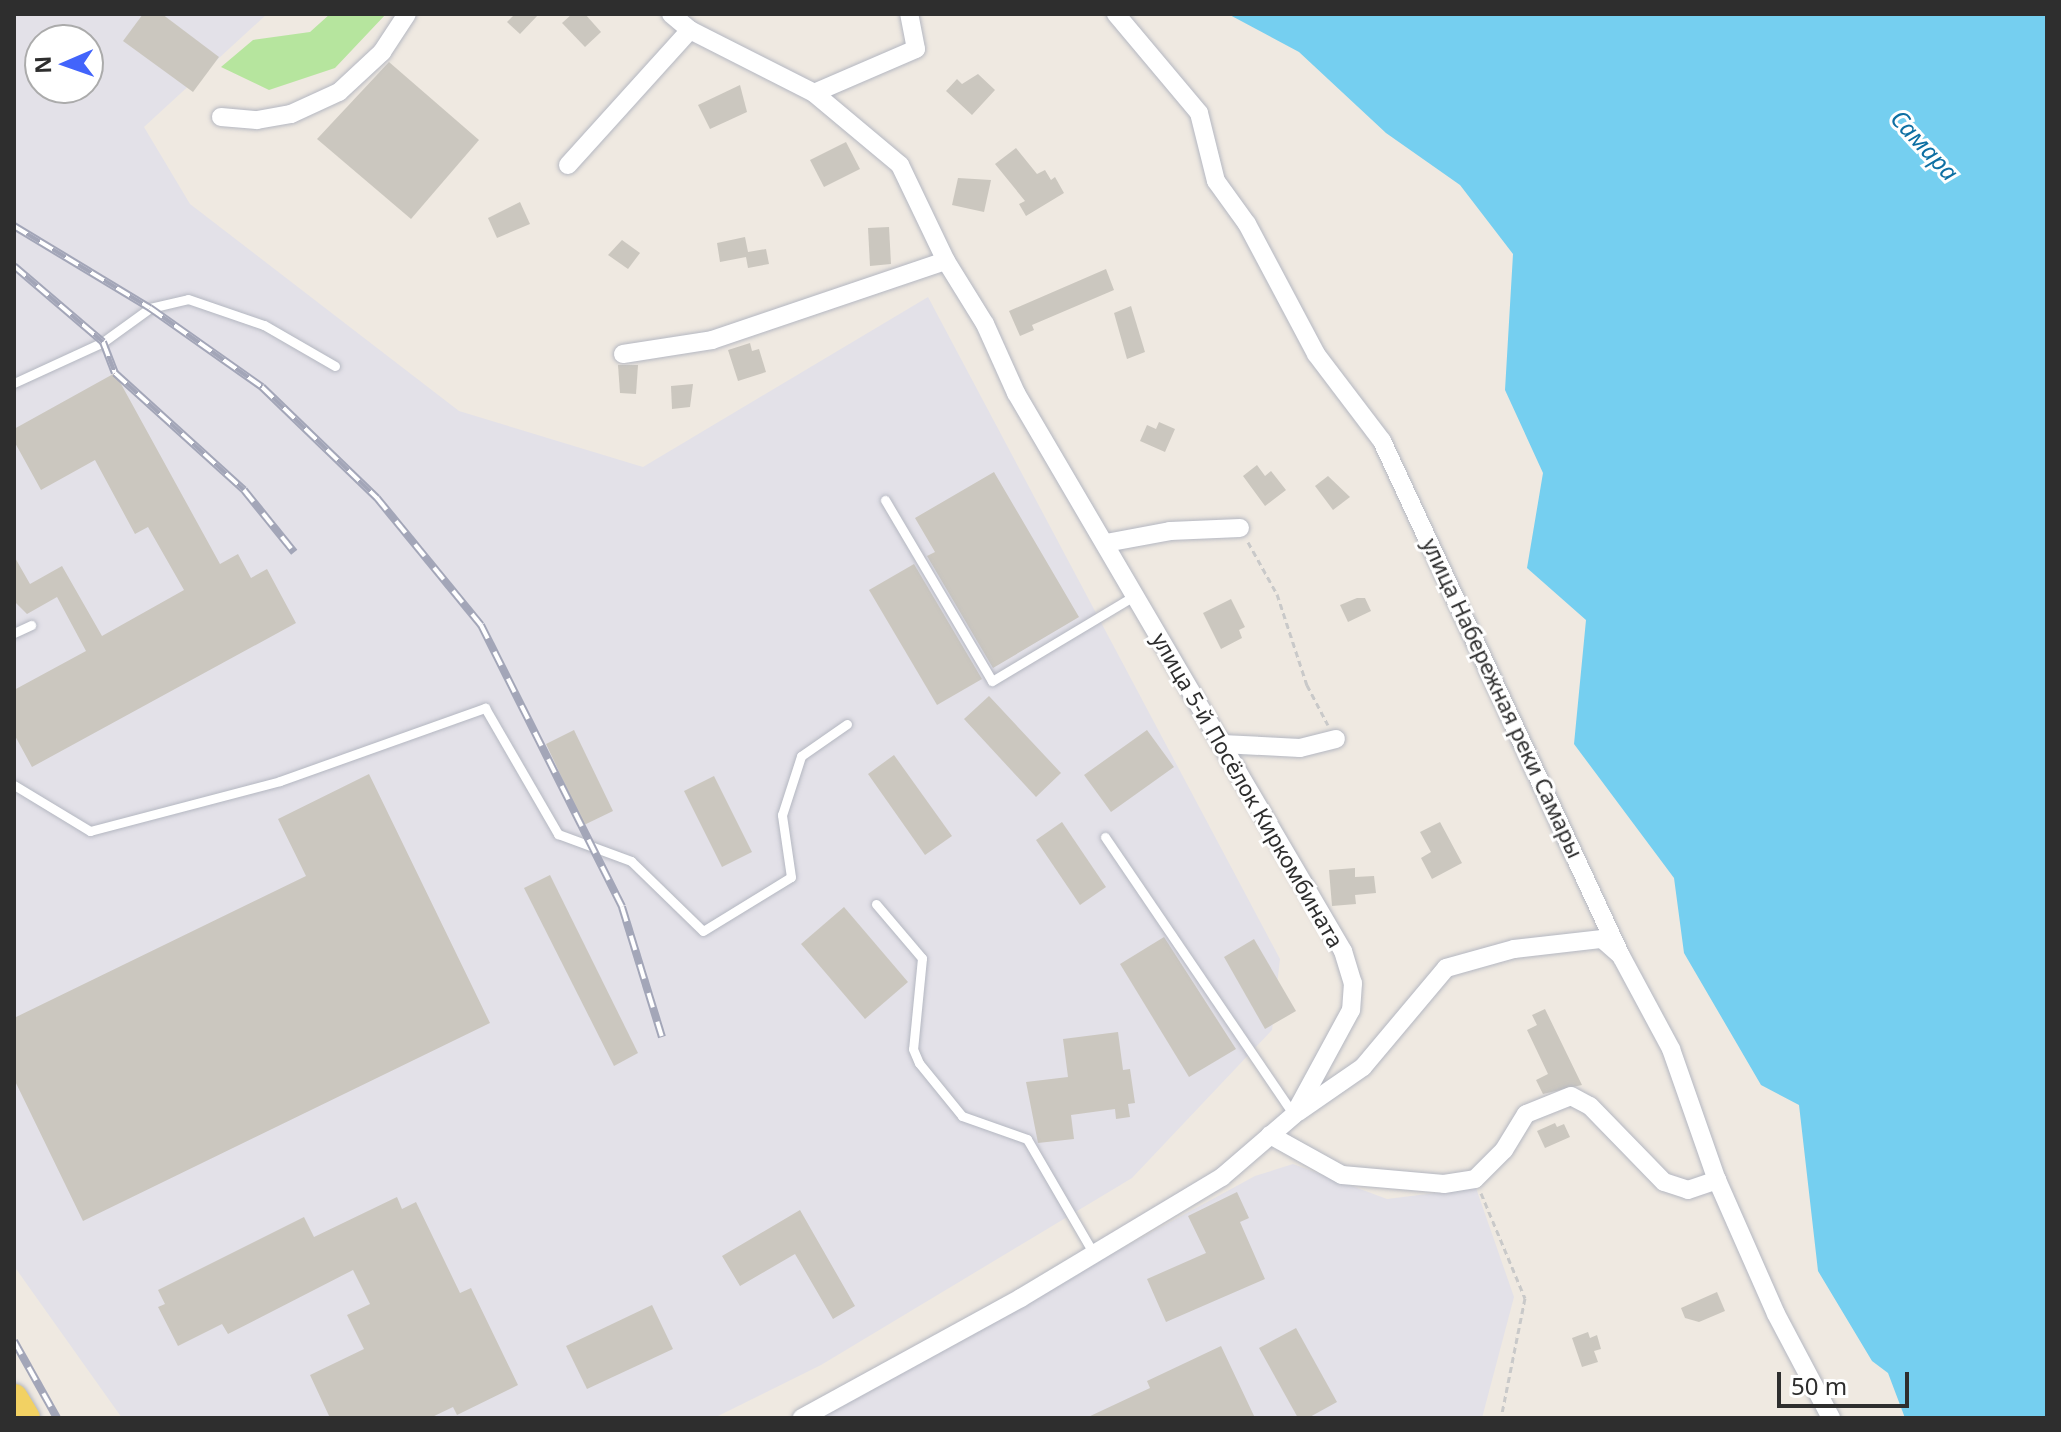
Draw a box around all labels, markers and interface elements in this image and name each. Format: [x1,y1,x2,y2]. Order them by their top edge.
north arrow [24,24,104,104]
text: N [27,55,57,74]
water label: Самара [1885,104,1965,186]
street label: улица Набережная реки Самары [1417,534,1589,862]
street label: улица 5-й Посёлок Киркомбината [1147,628,1349,952]
scale bar [1781,1356,1913,1406]
text: 50 m [1791,1369,1847,1402]

